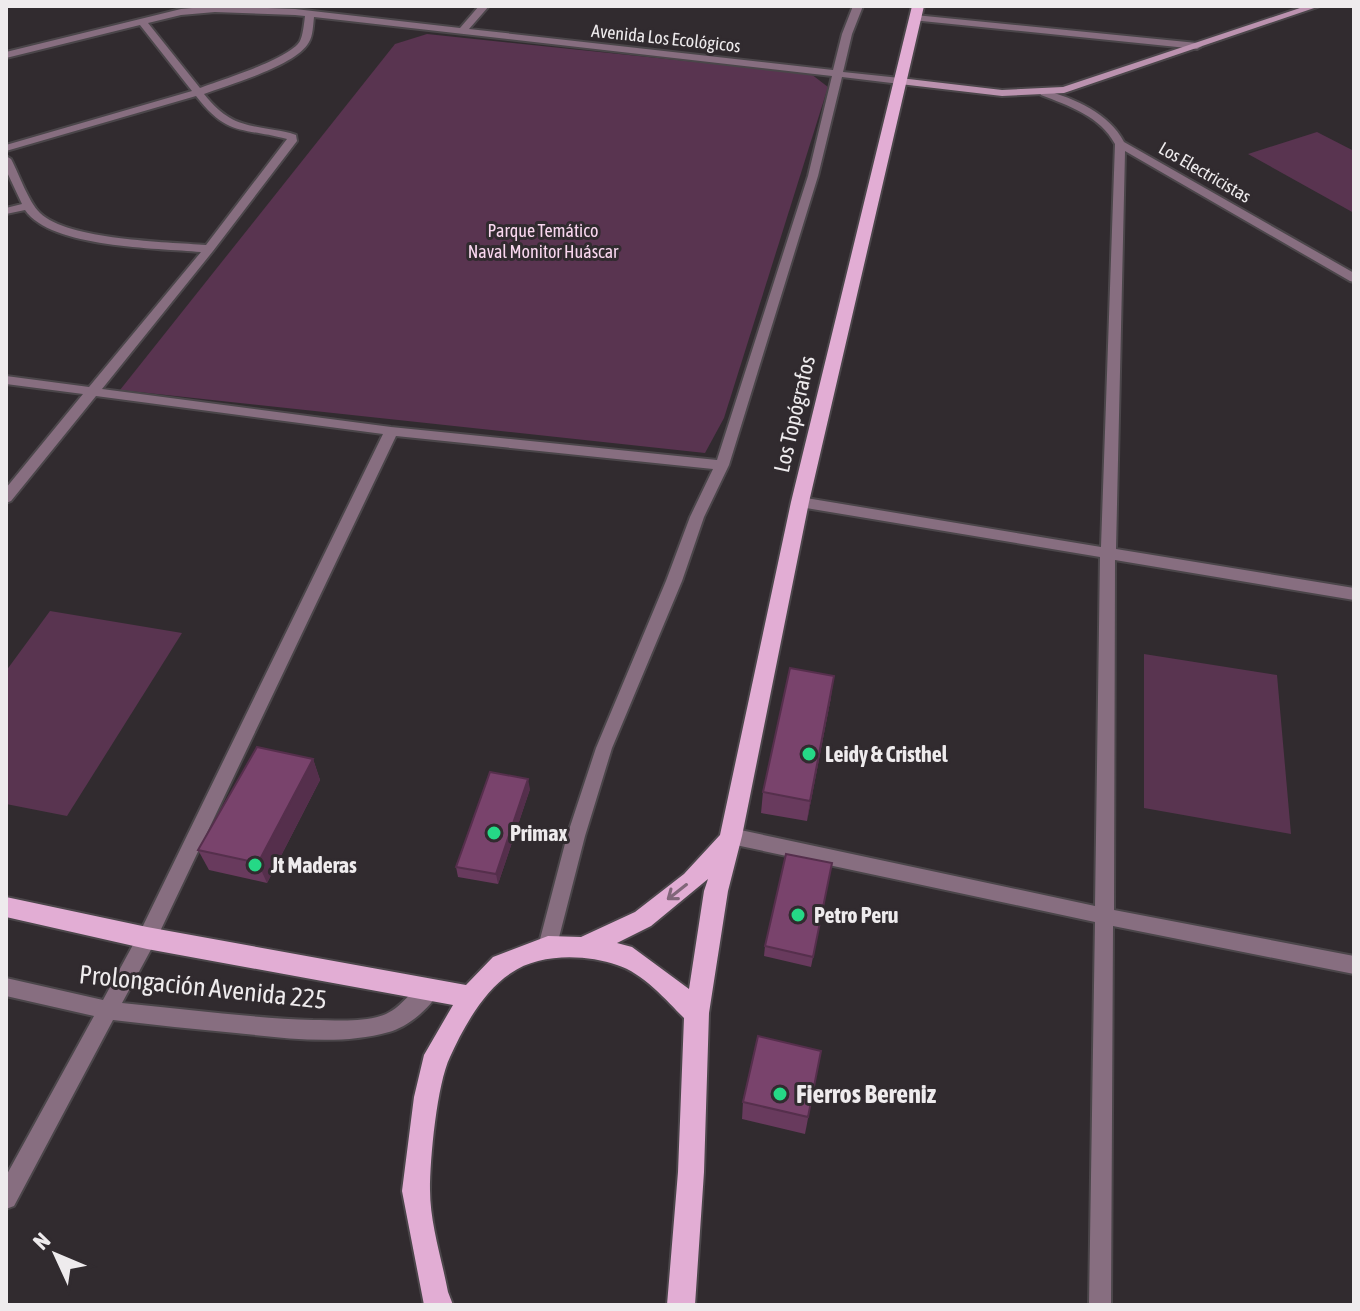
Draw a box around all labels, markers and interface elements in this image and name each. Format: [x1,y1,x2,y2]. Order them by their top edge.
street label: Avenida Los Ecológicos [590,20,742,56]
street label: Los Electricistas [1155,137,1255,207]
park label: Parque Temático Naval Monitor Huáscar [468,220,619,262]
street label: Los Topógrafos [768,353,820,475]
place label: Leidy & Cristhel [825,741,949,767]
marker: Leidy & Cristhel [800,745,818,763]
place label: Primax [510,820,567,846]
marker: Primax [485,824,503,842]
place label: Jt Maderas [270,852,357,878]
marker: Jt Maderas [246,856,264,874]
one-way arrow [667,884,688,901]
place label: Petro Peru [814,902,898,928]
marker: Petro Peru [789,906,807,924]
street label: Prolongación Avenida 225 [78,959,328,1015]
place label: Fierros Bereniz [796,1079,937,1109]
marker: Fierros Bereniz [771,1085,789,1103]
north arrow [16,1215,96,1295]
text: N [28,1227,55,1255]

